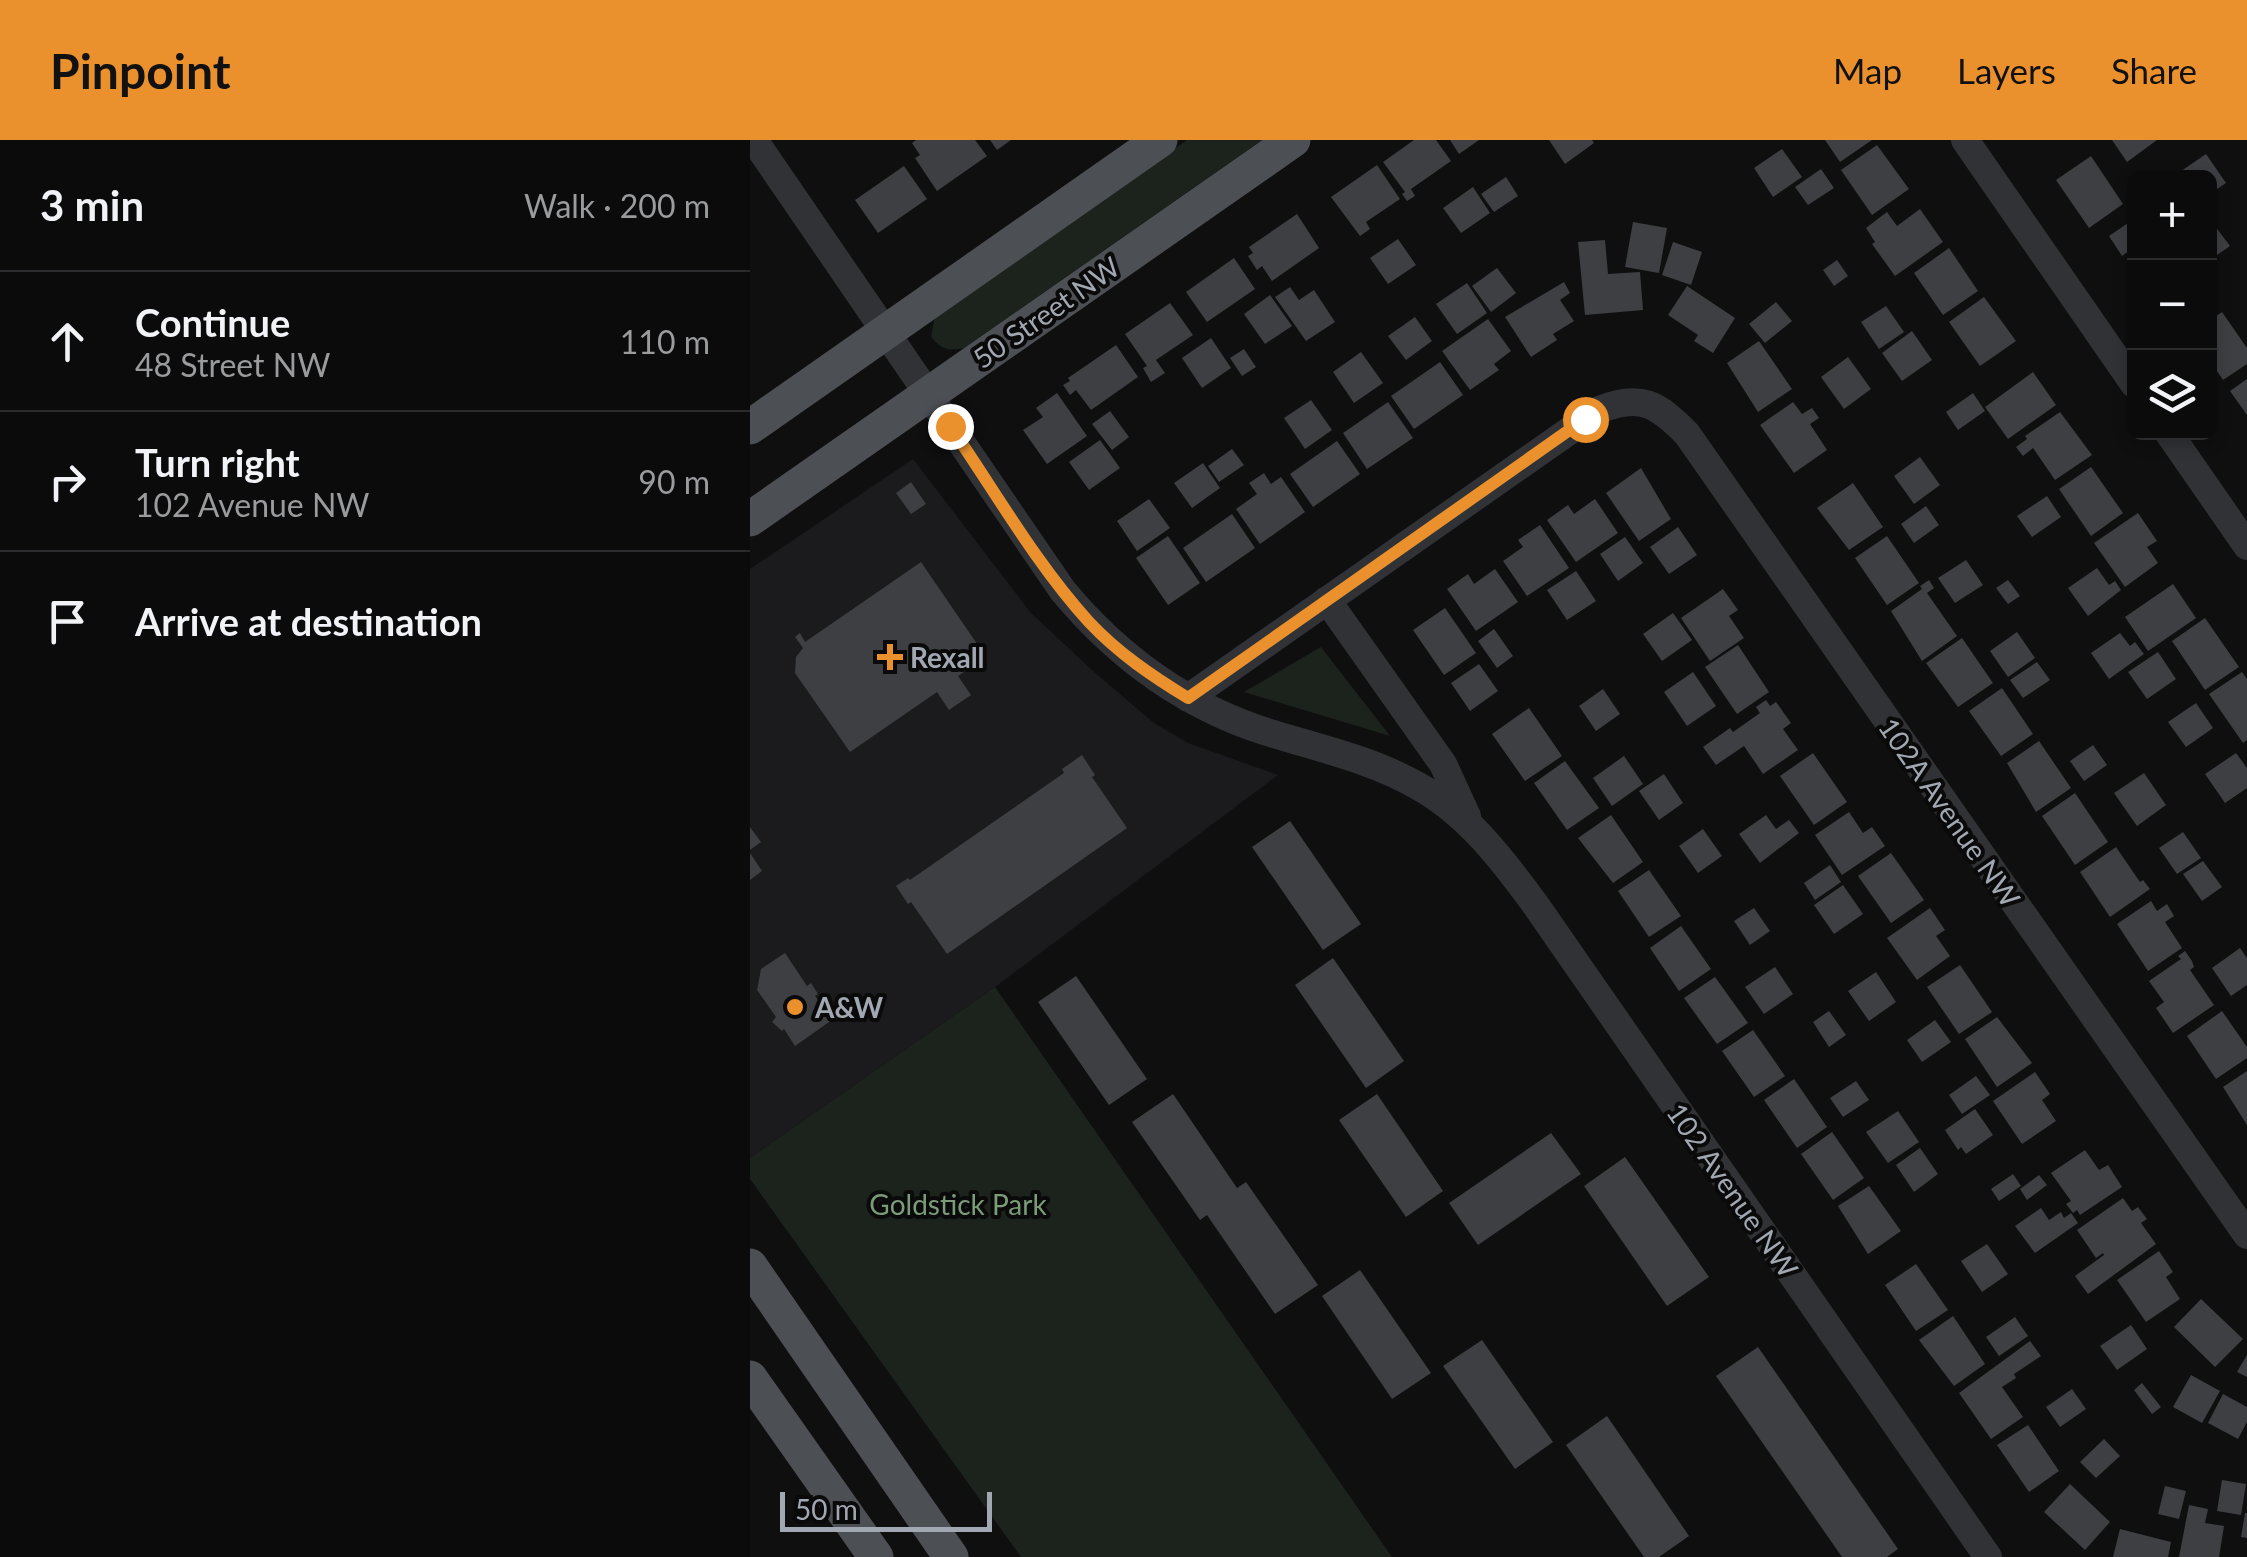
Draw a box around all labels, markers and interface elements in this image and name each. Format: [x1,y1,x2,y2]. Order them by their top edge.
text: Pinpoint [50,42,231,99]
text: Map [1833,49,1902,91]
text: Layers [1957,49,2056,91]
text: Share [2111,49,2197,91]
map controls [2127,170,2217,440]
button: + [2127,170,2217,260]
text: 3 min [40,180,144,230]
text: Walk · 200 m [524,186,710,225]
street label: 50 Street NW [966,249,1126,375]
button: − [2127,260,2217,350]
text: Continue [135,299,290,345]
icon: ahead [40,314,95,369]
text: 110 m [620,322,710,361]
text: 48 Street NW [135,345,330,384]
button: layers [2127,350,2217,440]
route start [1563,397,1609,443]
route end [928,404,974,450]
text: Turn right [135,439,300,485]
icon: right [40,454,95,509]
text: 90 m [638,462,710,501]
text: 102 Avenue NW [135,485,370,524]
icon: arrive [40,594,95,649]
text: Arrive at destination [135,598,482,644]
place label: Rexall [910,640,985,674]
marker: Rexall [879,646,901,668]
street label: 102A Avenue NW [1872,711,2028,913]
place label: A&W [814,990,884,1024]
marker: A&W [784,996,806,1018]
street label: 102 Avenue NW [1660,1096,1806,1284]
park label: Goldstick Park [869,1187,1047,1221]
scale bar [780,1487,992,1532]
text: 50 m [795,1492,858,1526]

